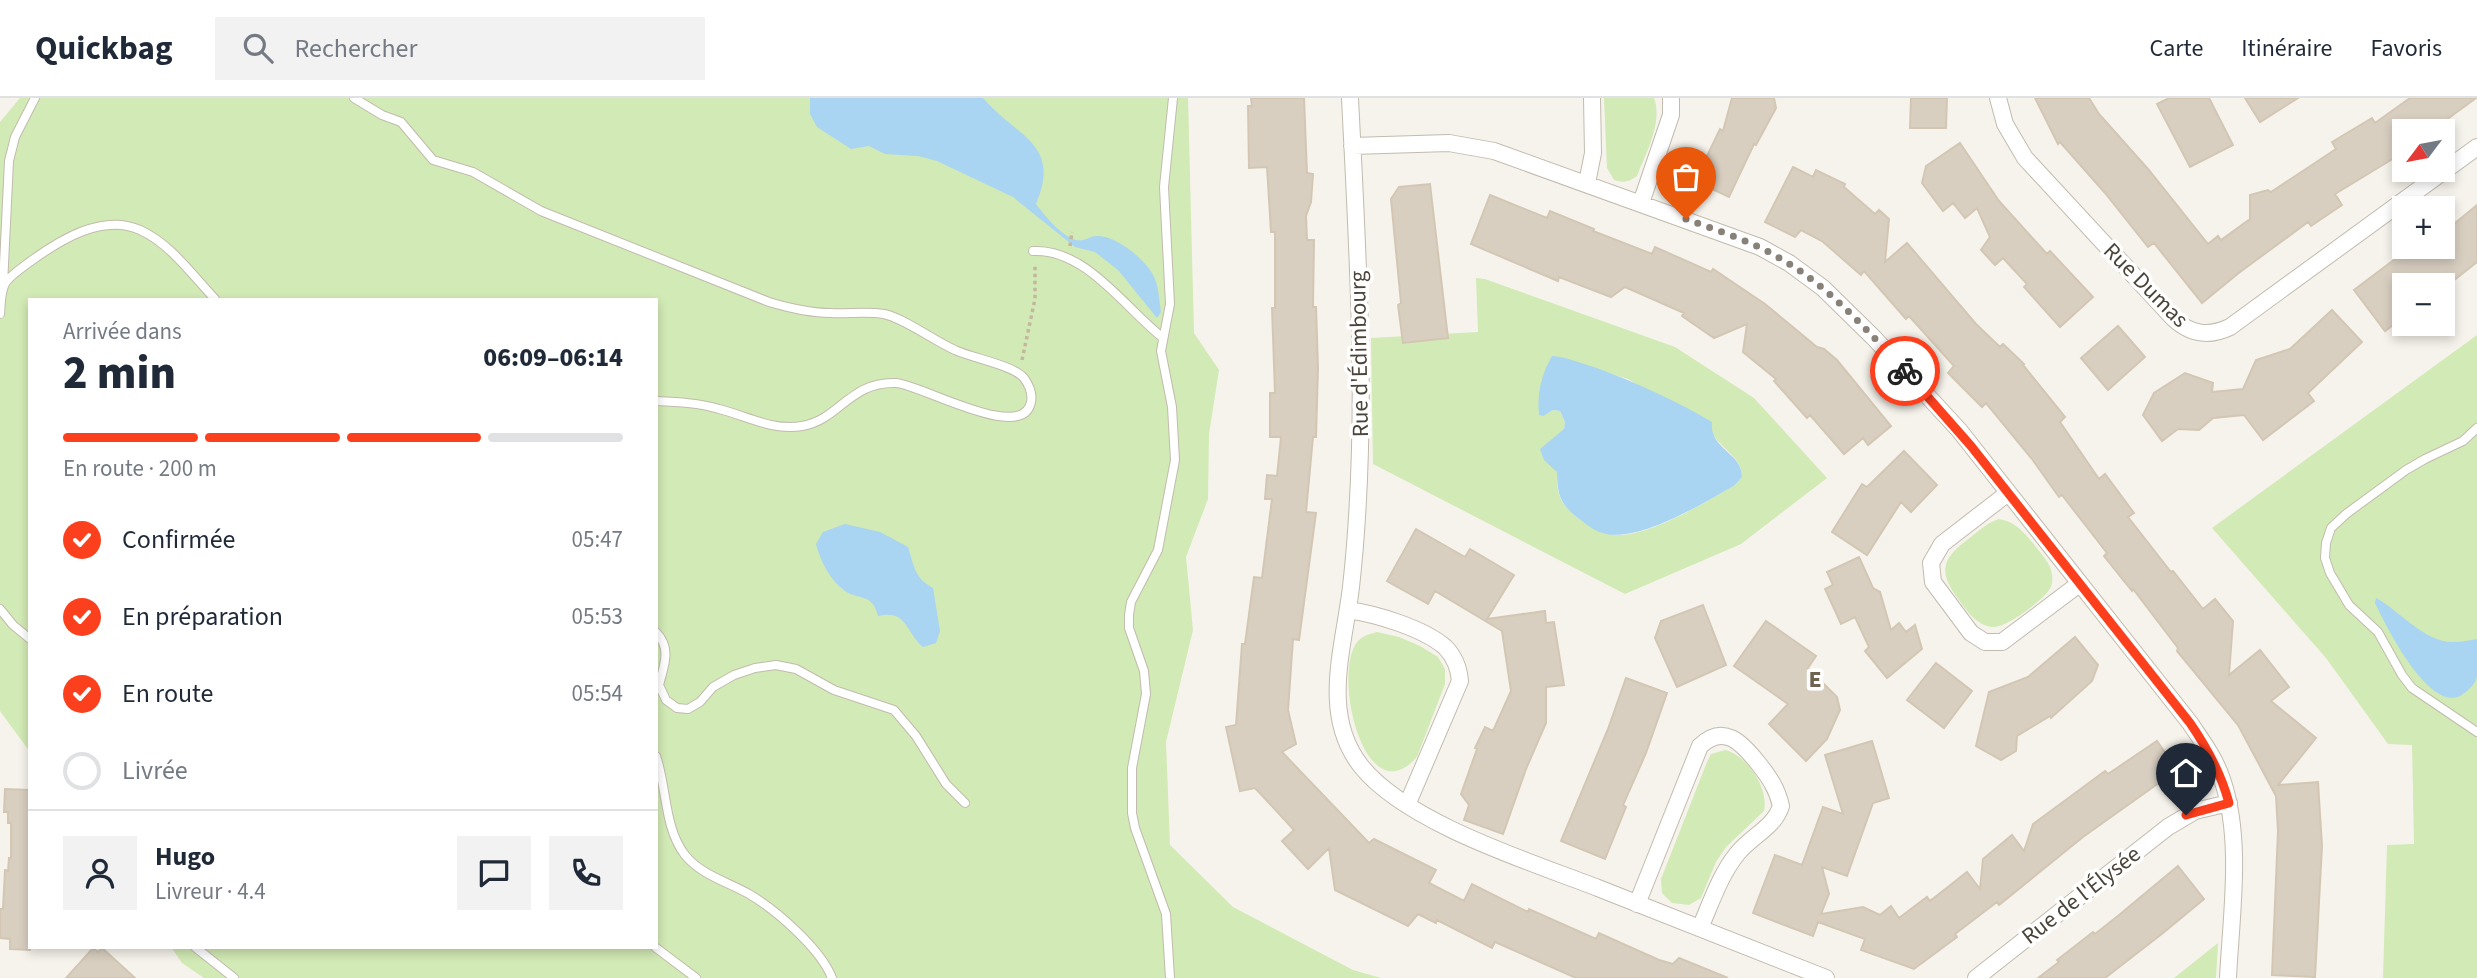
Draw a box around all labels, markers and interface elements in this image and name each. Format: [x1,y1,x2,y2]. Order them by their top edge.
search box [215,17,705,80]
text: Quickbag [35,25,173,72]
icon: search [239,29,277,67]
text: Rechercher [295,30,418,67]
text: Carte [2149,31,2203,66]
text: Itinéraire [2241,31,2332,66]
text: Favoris [2370,31,2442,66]
north arrow [2392,119,2455,182]
map controls [2392,119,2455,336]
pin [1656,147,1716,219]
icon: bag [1667,158,1705,196]
button: + [2392,196,2455,259]
street label: Rue Dumas [2096,235,2196,335]
street label: Rue d'Édimbourg [1341,270,1377,438]
button: − [2392,273,2455,336]
text: Arrivée dans [63,315,182,348]
courier [1870,336,1940,406]
text: 06:09–06:14 [483,339,623,376]
text: 2 min [63,341,176,406]
icon: bike [1886,352,1924,390]
text: En route · 200 m [63,452,217,485]
icon: check [63,521,101,559]
text: Confirmée [122,521,236,558]
text: 05:47 [572,523,623,556]
icon: check [63,598,101,636]
text: En préparation [122,598,283,635]
text: 05:53 [572,600,623,633]
district label: E [1808,662,1822,697]
icon: check [63,675,101,713]
text: En route [122,675,213,712]
text: 05:54 [572,677,623,710]
pin [2156,743,2216,815]
text: Livrée [122,752,188,789]
icon: home [2167,754,2205,792]
button: person [63,836,137,910]
button: chat [457,836,531,910]
button: phone [549,836,623,910]
text: Hugo [155,838,215,875]
street label: Rue de l'Élysée [2014,838,2148,952]
text: Livreur · 4.4 [155,875,266,908]

